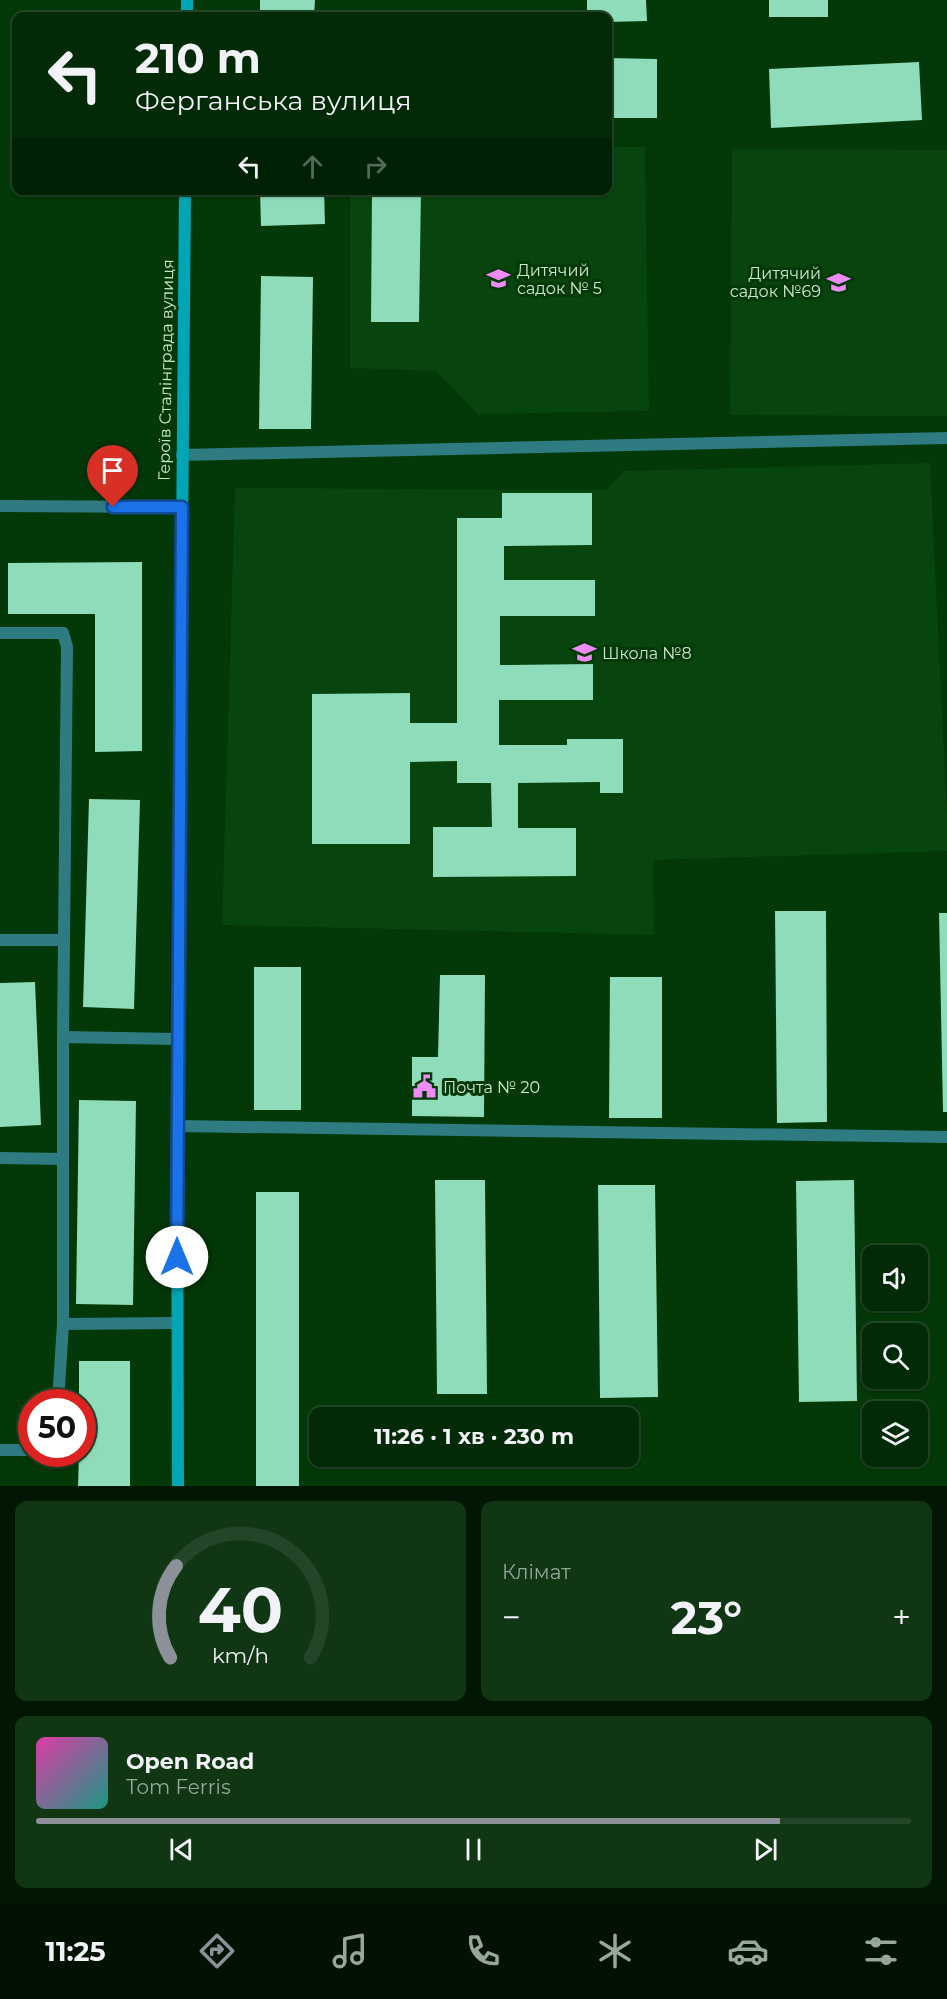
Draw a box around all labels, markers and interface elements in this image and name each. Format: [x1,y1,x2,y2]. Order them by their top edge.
text: 210 m [135,32,261,84]
icon: left [36,36,114,114]
text: Ферганська вулиця [135,84,412,117]
icon: left [233,150,266,183]
icon: ahead [296,150,329,183]
icon: right [359,150,392,183]
street label: Героїв Сталінграда вулиця [155,259,177,481]
place label: Дитячий садок № 5 [517,261,602,298]
place label: Дитячий садок №69 [730,264,821,301]
school or university icon: Дитячий садок № 5 [486,266,512,292]
school or university icon: Дитячий садок №69 [826,269,852,295]
pin [87,445,138,507]
icon: arrive [96,454,129,487]
school or university icon: Школа №8 [571,640,597,666]
place label: Школа №8 [602,644,692,663]
public building icon: Почта № 20 [412,1074,438,1100]
place label: Почта № 20 [443,1078,540,1097]
position arrow [145,1225,209,1289]
map controls [862,1245,928,1467]
button: sound [862,1245,928,1311]
button: search [862,1323,928,1389]
speed limit sign: 50 [18,1389,96,1467]
button: layers [862,1401,928,1467]
text: 11:26 · 1 хв · 230 m [374,1423,574,1450]
text: Клімат [502,1560,571,1584]
text: 40 [198,1572,283,1648]
text: 23° [671,1590,742,1645]
text: − [502,1597,521,1637]
text: + [892,1597,911,1637]
text: km/h [212,1642,269,1668]
text: Open Road [126,1748,254,1775]
text: Tom Ferris [126,1775,231,1799]
icon: previous [165,1833,198,1866]
icon: pause [457,1833,490,1866]
icon: next [749,1833,782,1866]
icon: directions [196,1930,238,1972]
icon: music [329,1930,371,1972]
icon: phone [462,1930,504,1972]
icon: climate [594,1930,636,1972]
icon: car [727,1930,769,1972]
icon: filters [860,1930,902,1972]
text: 11:25 [45,1935,106,1968]

